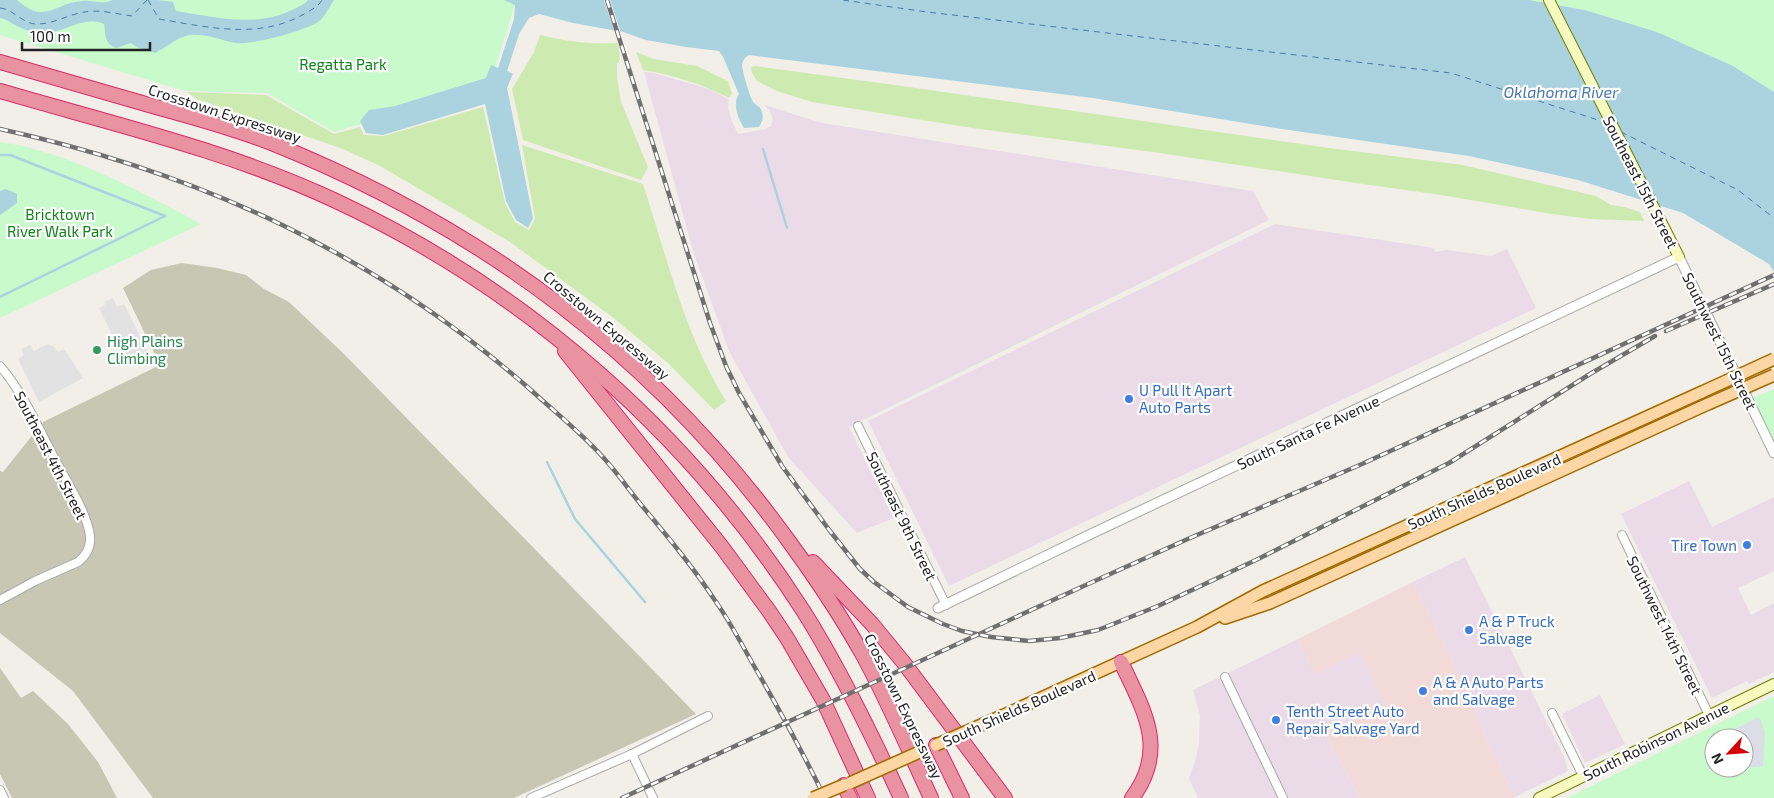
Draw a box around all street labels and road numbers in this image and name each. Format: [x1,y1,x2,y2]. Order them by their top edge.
street label: Crosstown Expressway [146,80,304,146]
street label: Southeast 15th Street [1600,113,1682,252]
street label: Crosstown Expressway [540,267,674,383]
street label: Southwest 15th Street [1679,269,1761,413]
street label: Southeast 4th Street [11,388,91,522]
street label: South Santa Fe Avenue [1234,391,1382,473]
street label: Southeast 9th Street [863,449,941,584]
street label: South Shields Boulevard [1405,449,1563,533]
street label: Southwest 14th Street [1624,553,1706,697]
street label: Crosstown Expressway [861,630,947,782]
street label: South Shields Boulevard [940,666,1098,750]
street label: South Robinson Avenue [1580,698,1732,784]

